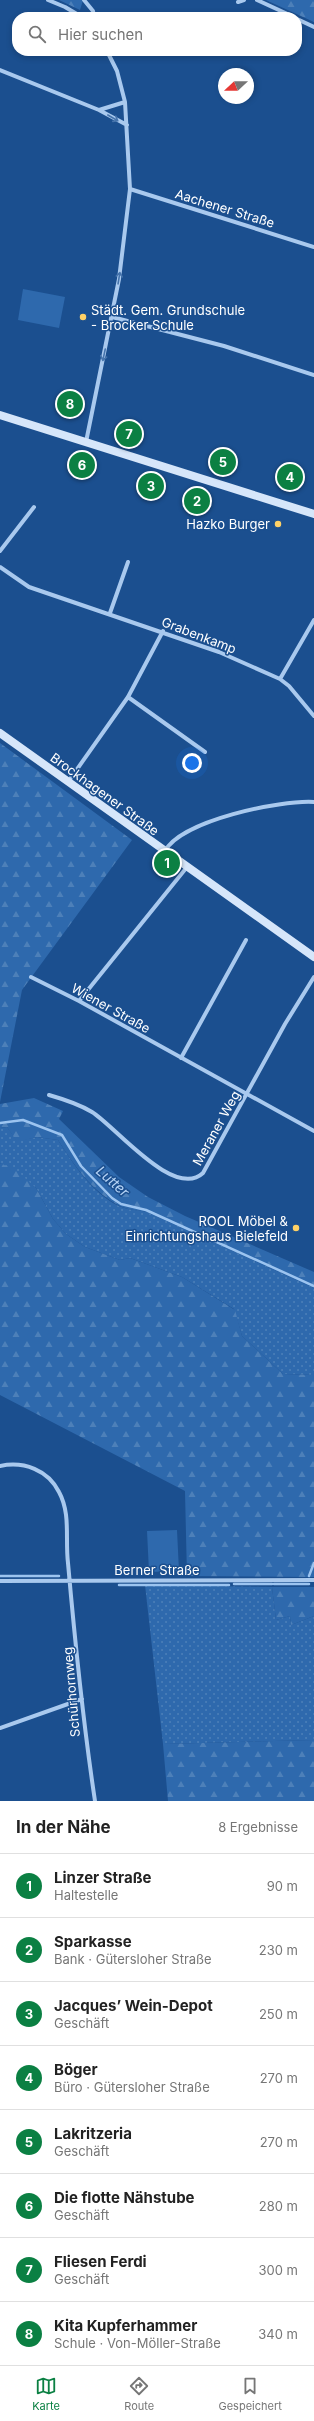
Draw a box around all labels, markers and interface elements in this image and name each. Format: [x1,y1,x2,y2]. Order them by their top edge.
search box [12,12,302,56]
icon: search [26,23,48,45]
text: Hier suchen [58,25,143,44]
north arrow [218,68,254,104]
one-way arrow [107,114,119,122]
street label: Aachener Straße [173,185,277,231]
one-way arrow [115,272,123,285]
place label: Städt. Gem. Grundschule - Brocker Schule [91,302,245,333]
marker: Städt. Gem. Grundschule - Brocker Schule [78,312,88,322]
one-way arrow [100,348,108,361]
pin: 8 [57,389,83,419]
pin: 7 [116,419,142,449]
pin: 5 [210,447,236,477]
pin: 6 [69,450,95,480]
pin: 4 [277,462,303,492]
pin: 3 [138,471,164,501]
pin: 2 [184,486,210,516]
place label: Hazko Burger [186,516,270,532]
marker: Hazko Burger [273,519,283,529]
street label: Grabenkamp [159,613,239,657]
street label: Brockhagener Straße [48,749,162,839]
your location [182,753,202,773]
pin: 1 [154,848,180,878]
street label: Wiener Straße [69,980,153,1036]
street label: Meraner Weg [189,1088,243,1168]
water label: Lutter [93,1162,134,1200]
place label: ROOL Möbel & Einrichtungshaus Bielefeld [125,1213,289,1244]
marker: ROOL Möbel & Einrichtungshaus Bielefeld [291,1223,301,1233]
street label: Berner Straße [114,1562,200,1578]
street label: Schürhornweg [59,1646,83,1738]
text: In der Nähe [16,1817,111,1837]
text: 8 Ergebnisse [218,1819,298,1835]
text: Linzer Straße [54,1868,152,1887]
text: 1 [26,1878,32,1894]
text: 90 m [267,1878,298,1894]
text: Haltestelle [54,1887,118,1903]
text: Sparkasse [54,1932,132,1951]
text: 2 [25,1942,33,1958]
text: 230 m [259,1942,298,1958]
text: Bank · Gütersloher Straße [54,1951,212,1967]
text: Jacques’ Wein-Depot [54,1996,213,2015]
text: 3 [25,2006,33,2022]
text: 250 m [259,2006,298,2022]
text: Geschäft [54,2015,109,2031]
text: Böger [54,2060,98,2079]
text: 4 [25,2070,33,2086]
text: 270 m [260,2070,298,2086]
text: Büro · Gütersloher Straße [54,2079,210,2095]
text: Lakritzeria [54,2124,132,2143]
text: 5 [25,2134,33,2150]
text: 270 m [260,2134,298,2150]
text: Geschäft [54,2143,109,2159]
text: Die flotte Nähstube [54,2188,195,2207]
text: 6 [25,2198,33,2214]
text: 280 m [259,2198,298,2214]
text: Geschäft [54,2207,109,2223]
text: Fliesen Ferdi [54,2252,147,2271]
text: 7 [25,2262,33,2278]
text: 300 m [259,2262,298,2278]
text: Geschäft [54,2271,109,2287]
text: Kita Kupferhammer [54,2316,197,2335]
text: 8 [25,2326,33,2342]
text: 340 m [258,2326,298,2342]
text: Schule · Von-Möller-Straße [54,2335,221,2351]
tab: Karte [32,2375,60,2413]
tab: Route [124,2375,154,2413]
tab: Gespeichert [218,2375,282,2413]

